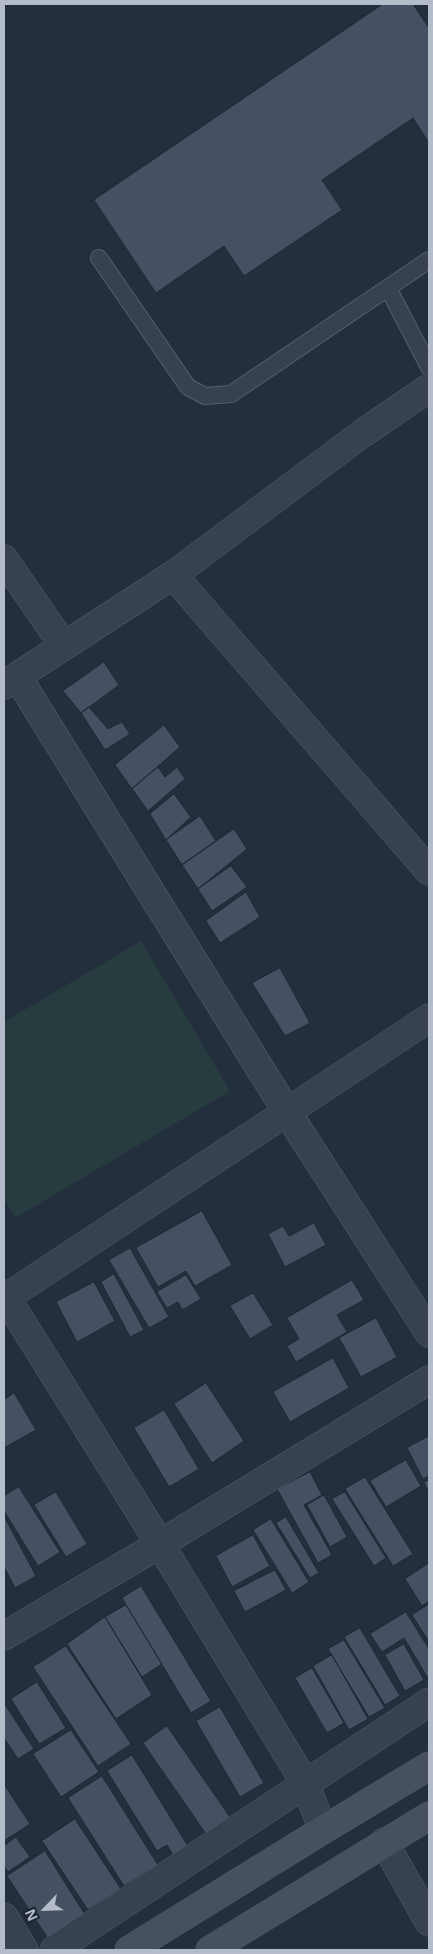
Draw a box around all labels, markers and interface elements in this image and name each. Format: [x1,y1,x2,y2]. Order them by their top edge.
north arrow [20,1884,70,1934]
text: N [20,1906,42,1924]

